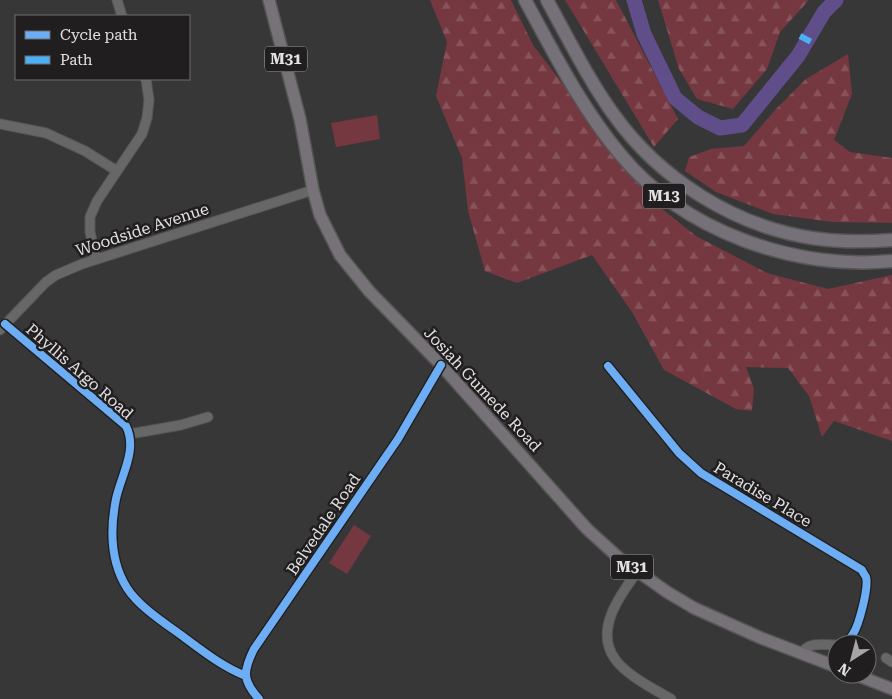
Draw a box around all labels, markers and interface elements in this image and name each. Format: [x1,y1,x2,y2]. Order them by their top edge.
legend [15,15,190,80]
text: Cycle path [60,26,138,44]
road number: M31 [265,46,307,72]
text: Path [60,51,93,69]
road number: M13 [643,184,685,208]
street label: Woodside Avenue [73,199,211,260]
street label: Phyllis Argo Road [22,320,137,423]
street label: Josiah Gumede Road [420,323,545,455]
street label: Paradise Place [710,458,815,531]
street label: Belvedale Road [282,470,364,579]
road number: M31 [611,554,653,580]
north arrow [827,634,877,684]
text: N [835,660,853,679]

